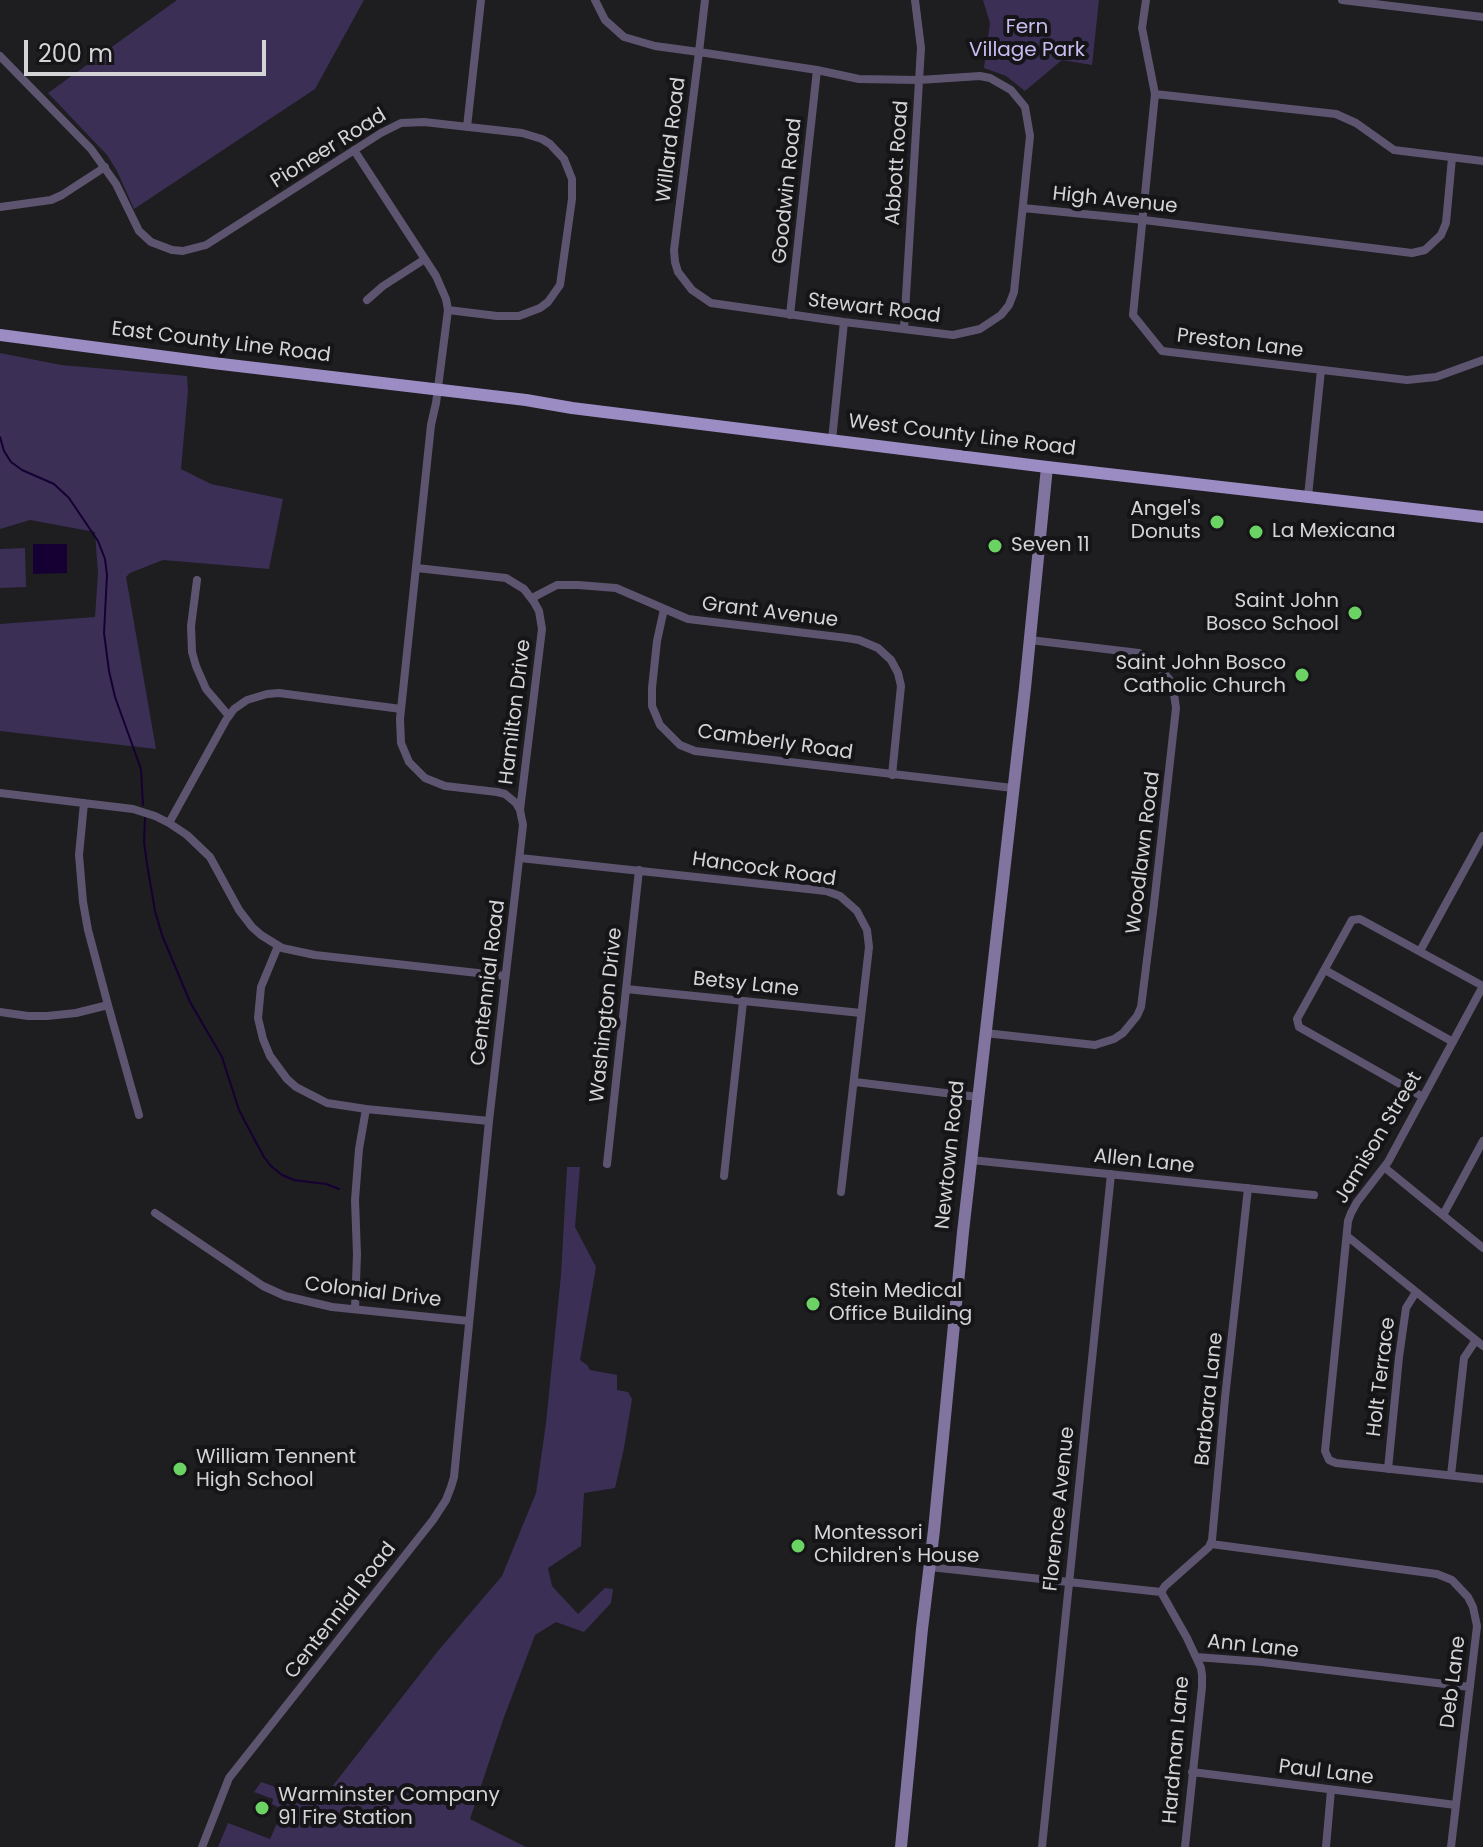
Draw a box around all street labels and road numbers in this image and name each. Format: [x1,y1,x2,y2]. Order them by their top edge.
street label: Willard Road [652,76,692,204]
street label: Abbott Road [882,100,914,226]
street label: Pioneer Road [267,104,391,194]
street label: Goodwin Road [768,117,808,265]
street label: High Avenue [1051,183,1179,219]
street label: Stewart Road [806,289,942,329]
street label: East County Line Road [110,318,332,368]
street label: Preston Lane [1175,324,1305,364]
street label: West County Line Road [847,410,1077,462]
street label: Grant Avenue [701,593,839,633]
street label: Hamilton Drive [495,638,537,786]
street label: Camberly Road [696,720,854,766]
street label: Woodlawn Road [1122,770,1166,936]
street label: Hancock Road [691,848,837,892]
street label: Centennial Road [467,899,511,1067]
street label: Washington Drive [586,926,628,1104]
street label: Betsy Lane [692,968,800,1002]
street label: Jamison Street [1330,1068,1428,1208]
street label: Newtown Road [931,1079,971,1231]
street label: Allen Lane [1092,1145,1196,1179]
street label: Colonial Drive [303,1273,443,1313]
street label: Holt Terrace [1363,1316,1401,1438]
street label: Barbara Lane [1191,1331,1229,1467]
street label: Florence Avenue [1039,1425,1081,1593]
street label: Centennial Road [280,1538,402,1684]
street label: Ann Lane [1206,1630,1300,1664]
street label: Deb Lane [1436,1635,1472,1729]
street label: Hardman Lane [1159,1675,1195,1825]
street label: Paul Lane [1277,1755,1375,1791]

